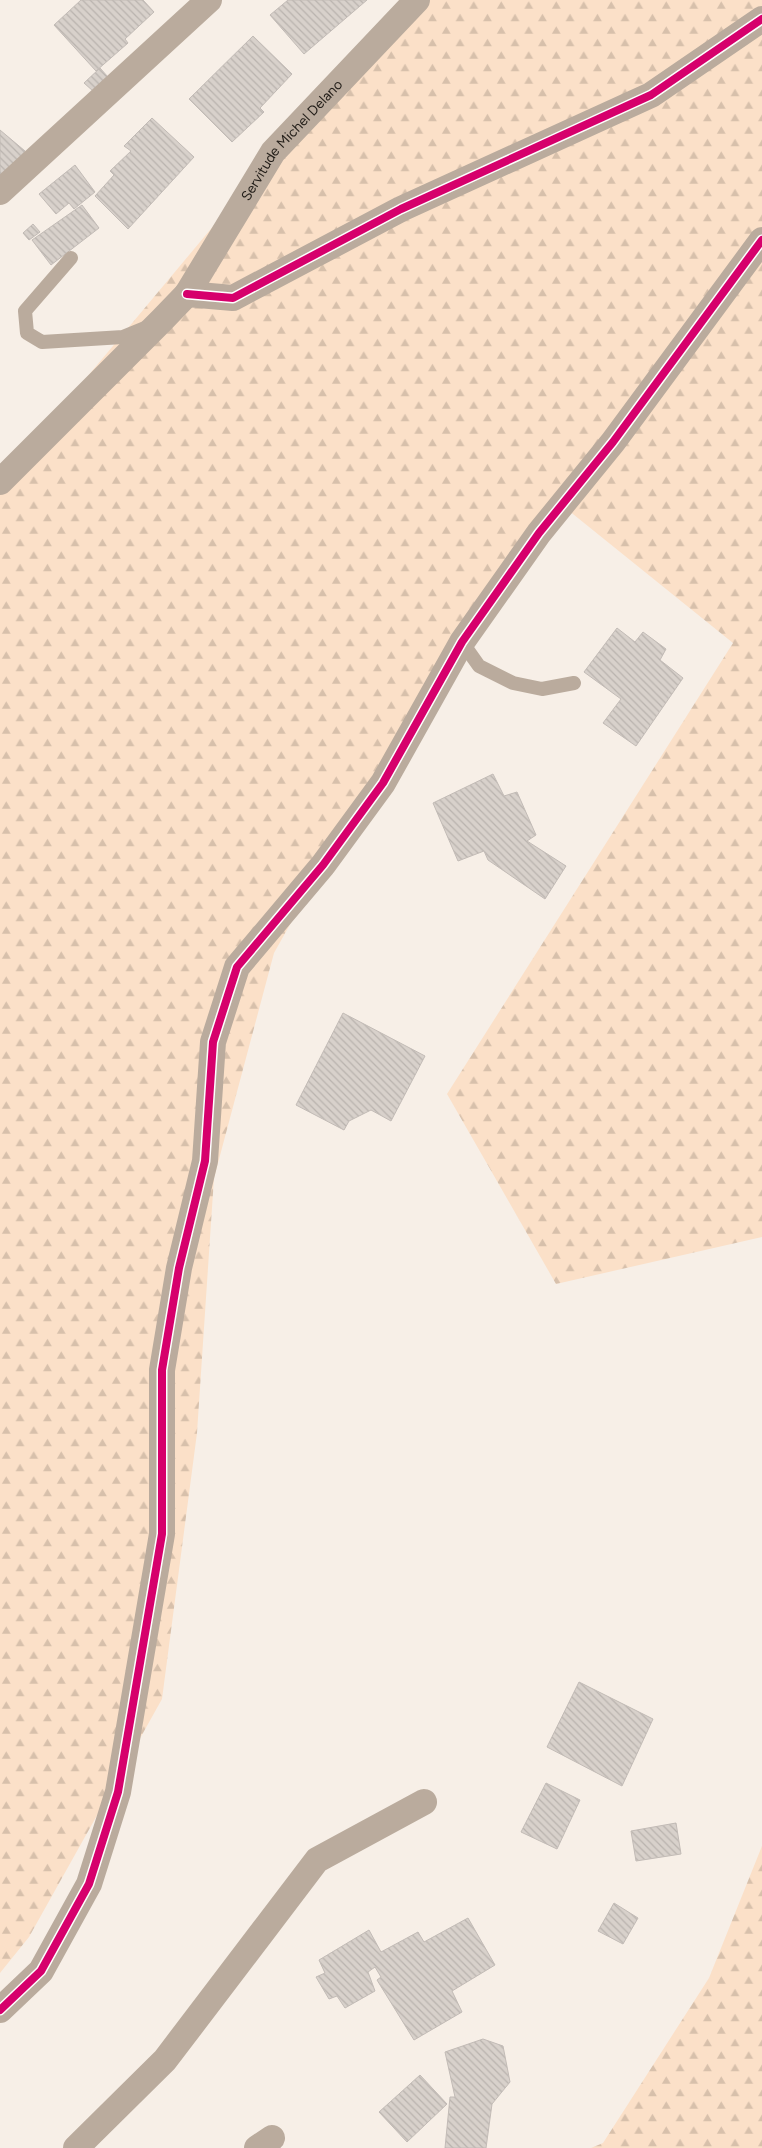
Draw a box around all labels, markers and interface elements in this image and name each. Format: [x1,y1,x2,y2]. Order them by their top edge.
street label: Servitude Michel Delano [237,76,346,204]

